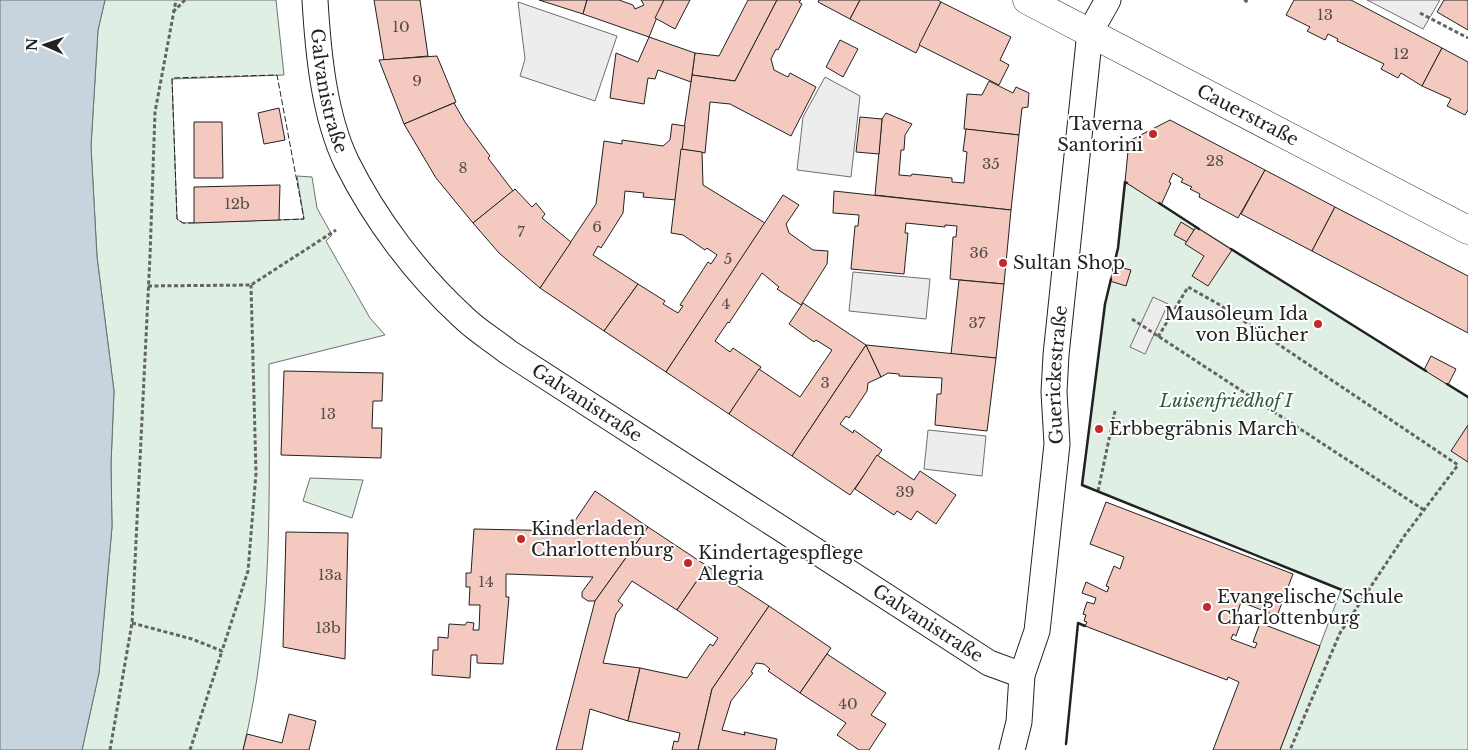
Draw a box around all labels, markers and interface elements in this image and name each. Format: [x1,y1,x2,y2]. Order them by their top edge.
house number: 13 [1317,5,1333,24]
house number: 10 [392,17,410,36]
north arrow [20,20,70,70]
street label: Galvanistraße [306,27,352,156]
text: N [23,38,41,51]
house number: 12 [1393,44,1409,63]
house number: 9 [412,71,422,90]
street label: Cauerstraße [1193,80,1302,151]
place label: Taverna Santorini [1057,113,1143,156]
marker: Taverna Santorini [1147,128,1159,140]
house number: 28 [1206,151,1224,170]
house number: 35 [982,154,1000,173]
house number: 8 [458,158,468,177]
house number: 12b [224,194,250,213]
house number: 6 [592,217,602,236]
house number: 7 [517,222,525,241]
house number: 36 [970,243,988,262]
house number: 5 [724,249,732,268]
place label: Sultan Shop [1013,252,1125,274]
marker: Sultan Shop [997,257,1009,269]
house number: 4 [722,294,730,313]
place label: Mausoleum Ida von Blücher [1165,303,1308,346]
street label: Guerickestraße [1043,304,1072,445]
house number: 37 [969,313,986,332]
marker: Mausoleum Ida von Blücher [1312,318,1324,330]
street label: Galvanistraße [528,359,646,447]
house number: 3 [820,373,830,392]
park label: Luisenfriedhof I [1159,390,1294,412]
house number: 13 [320,404,336,423]
place label: Erbbegräbnis March [1109,418,1298,440]
marker: Erbbegräbnis March [1093,423,1105,435]
house number: 39 [896,482,914,501]
place label: Kinderladen Charlottenburg [531,518,674,561]
marker: Kinderladen Charlottenburg [515,533,527,545]
place label: Kindertagespflege Alegria [697,542,863,585]
marker: Kindertagespflege Alegria [682,557,694,569]
house number: 13a [318,565,343,584]
house number: 14 [478,572,494,591]
street label: Galvanistraße [869,580,987,667]
place label: Evangelische Schule Charlottenburg [1217,586,1403,629]
marker: Evangelische Schule Charlottenburg [1201,601,1213,613]
house number: 13b [315,618,341,637]
house number: 40 [838,694,858,713]

